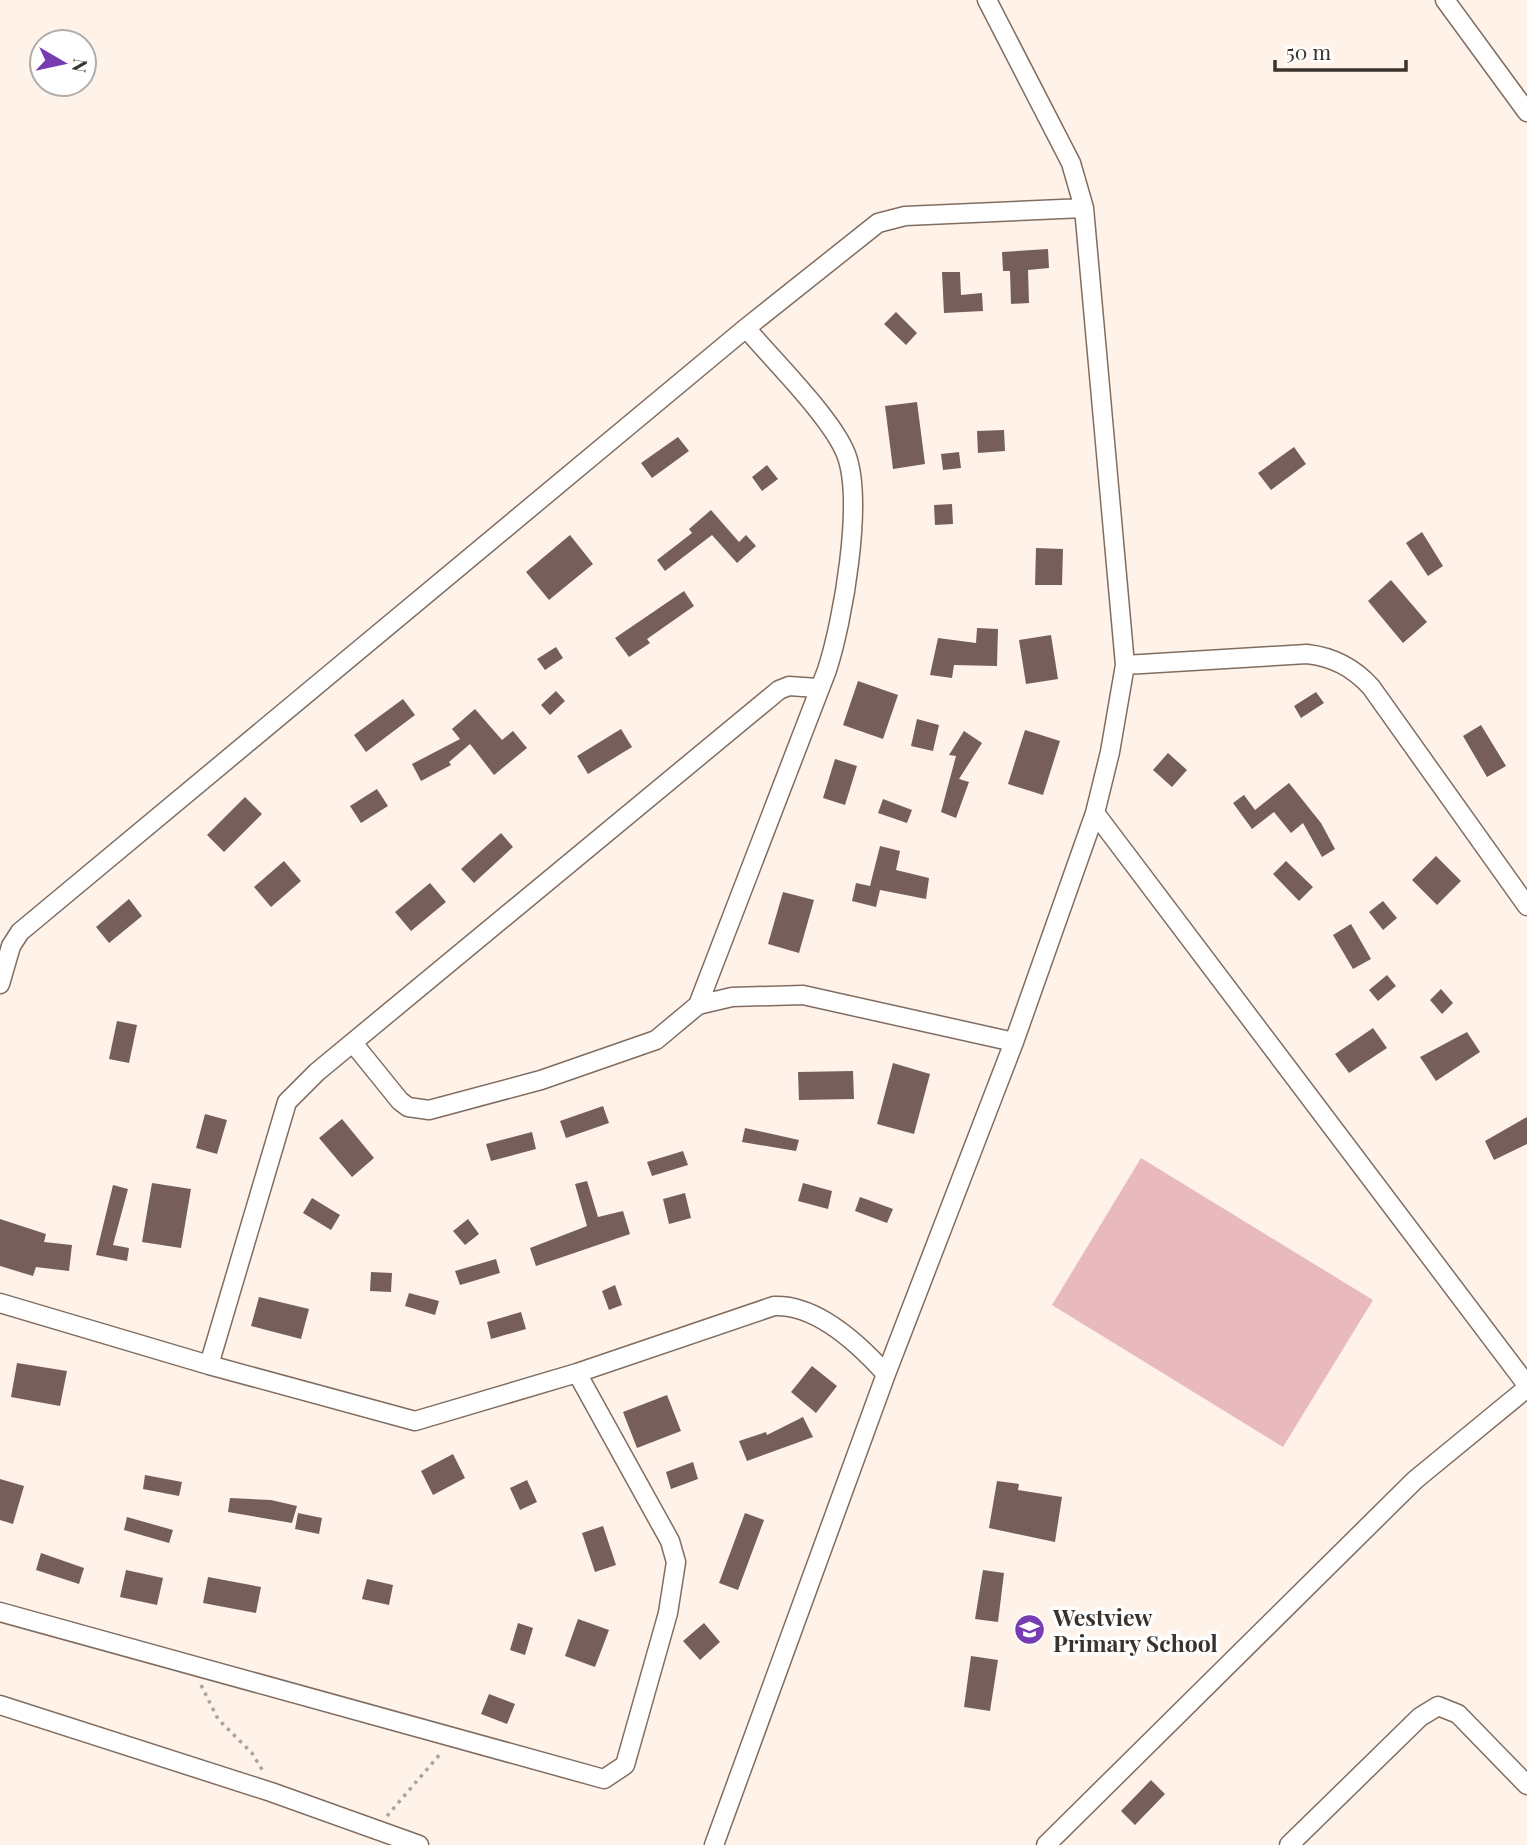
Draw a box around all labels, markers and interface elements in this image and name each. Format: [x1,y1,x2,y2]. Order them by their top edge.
north arrow [28,28,98,98]
scale bar [1275,28,1406,72]
text: 50 m [1286,37,1332,65]
text: N [67,57,95,75]
place label: Westview Primary School [1052,1601,1218,1658]
school or university icon: Westview Primary School [1013,1612,1047,1646]

